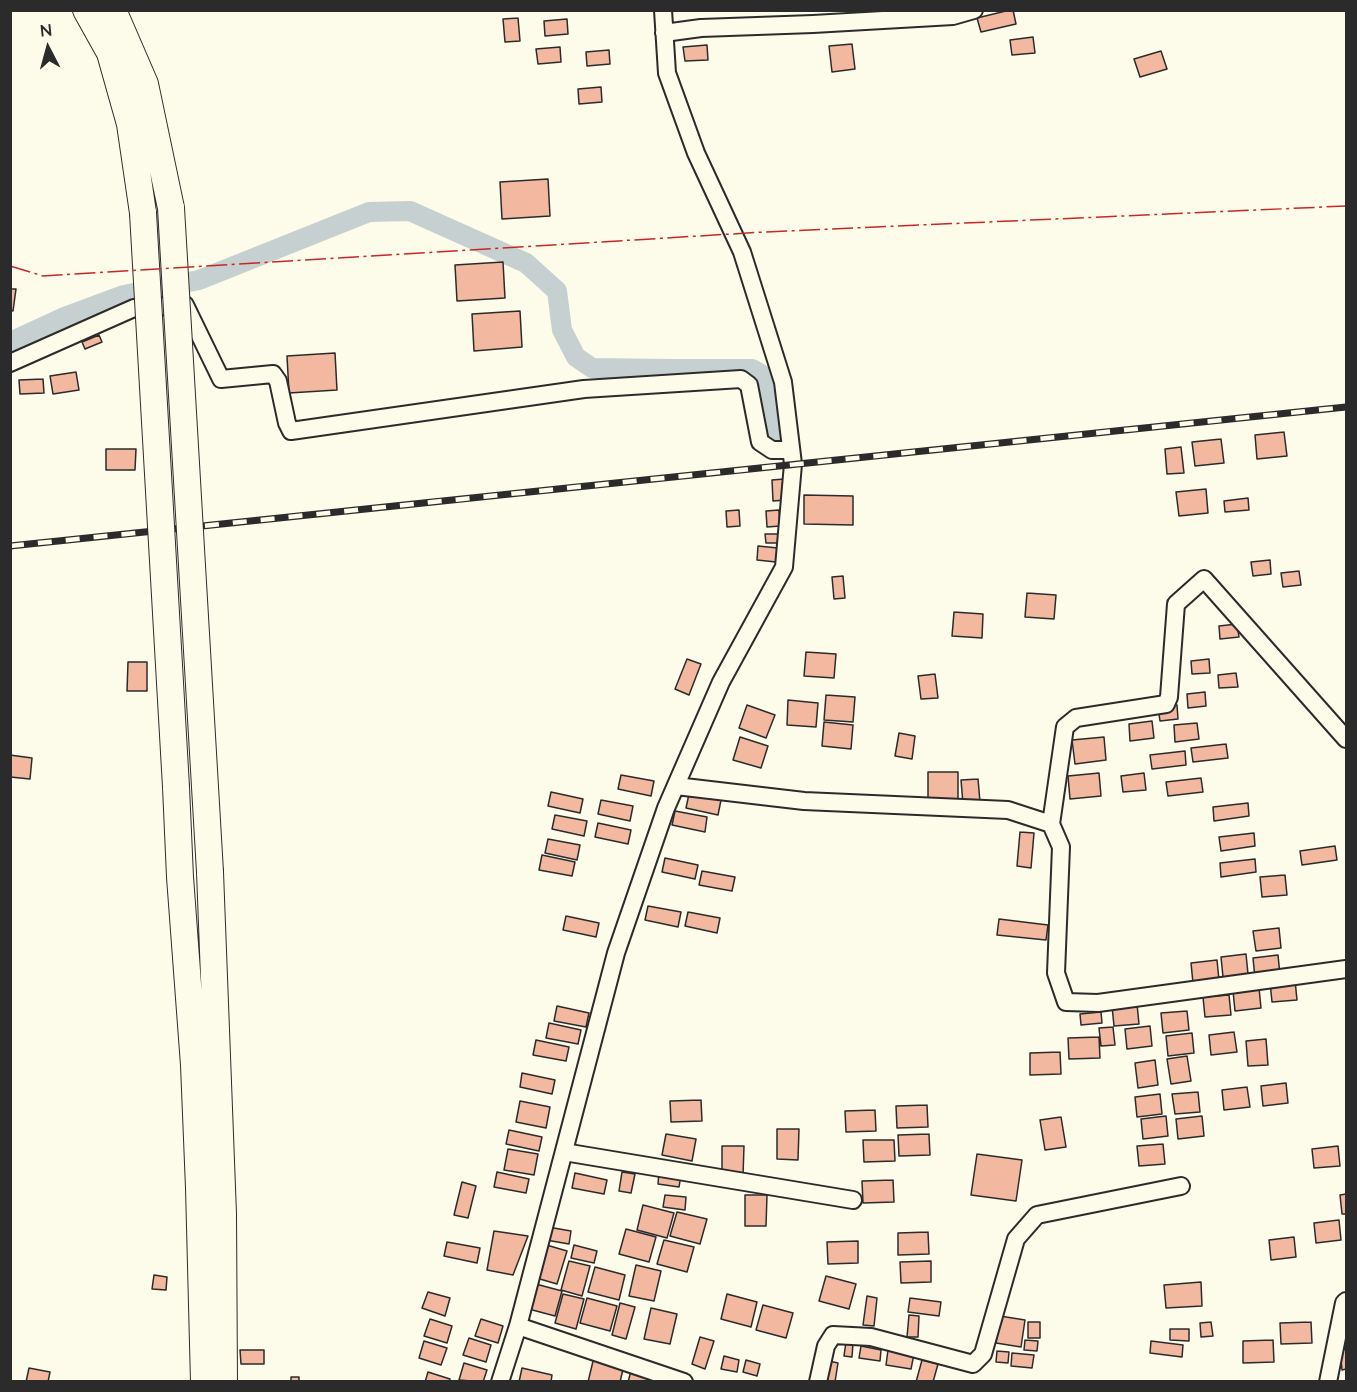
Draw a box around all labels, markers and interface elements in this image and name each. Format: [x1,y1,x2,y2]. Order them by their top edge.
north arrow [18,18,78,78]
text: N [39,20,53,40]

